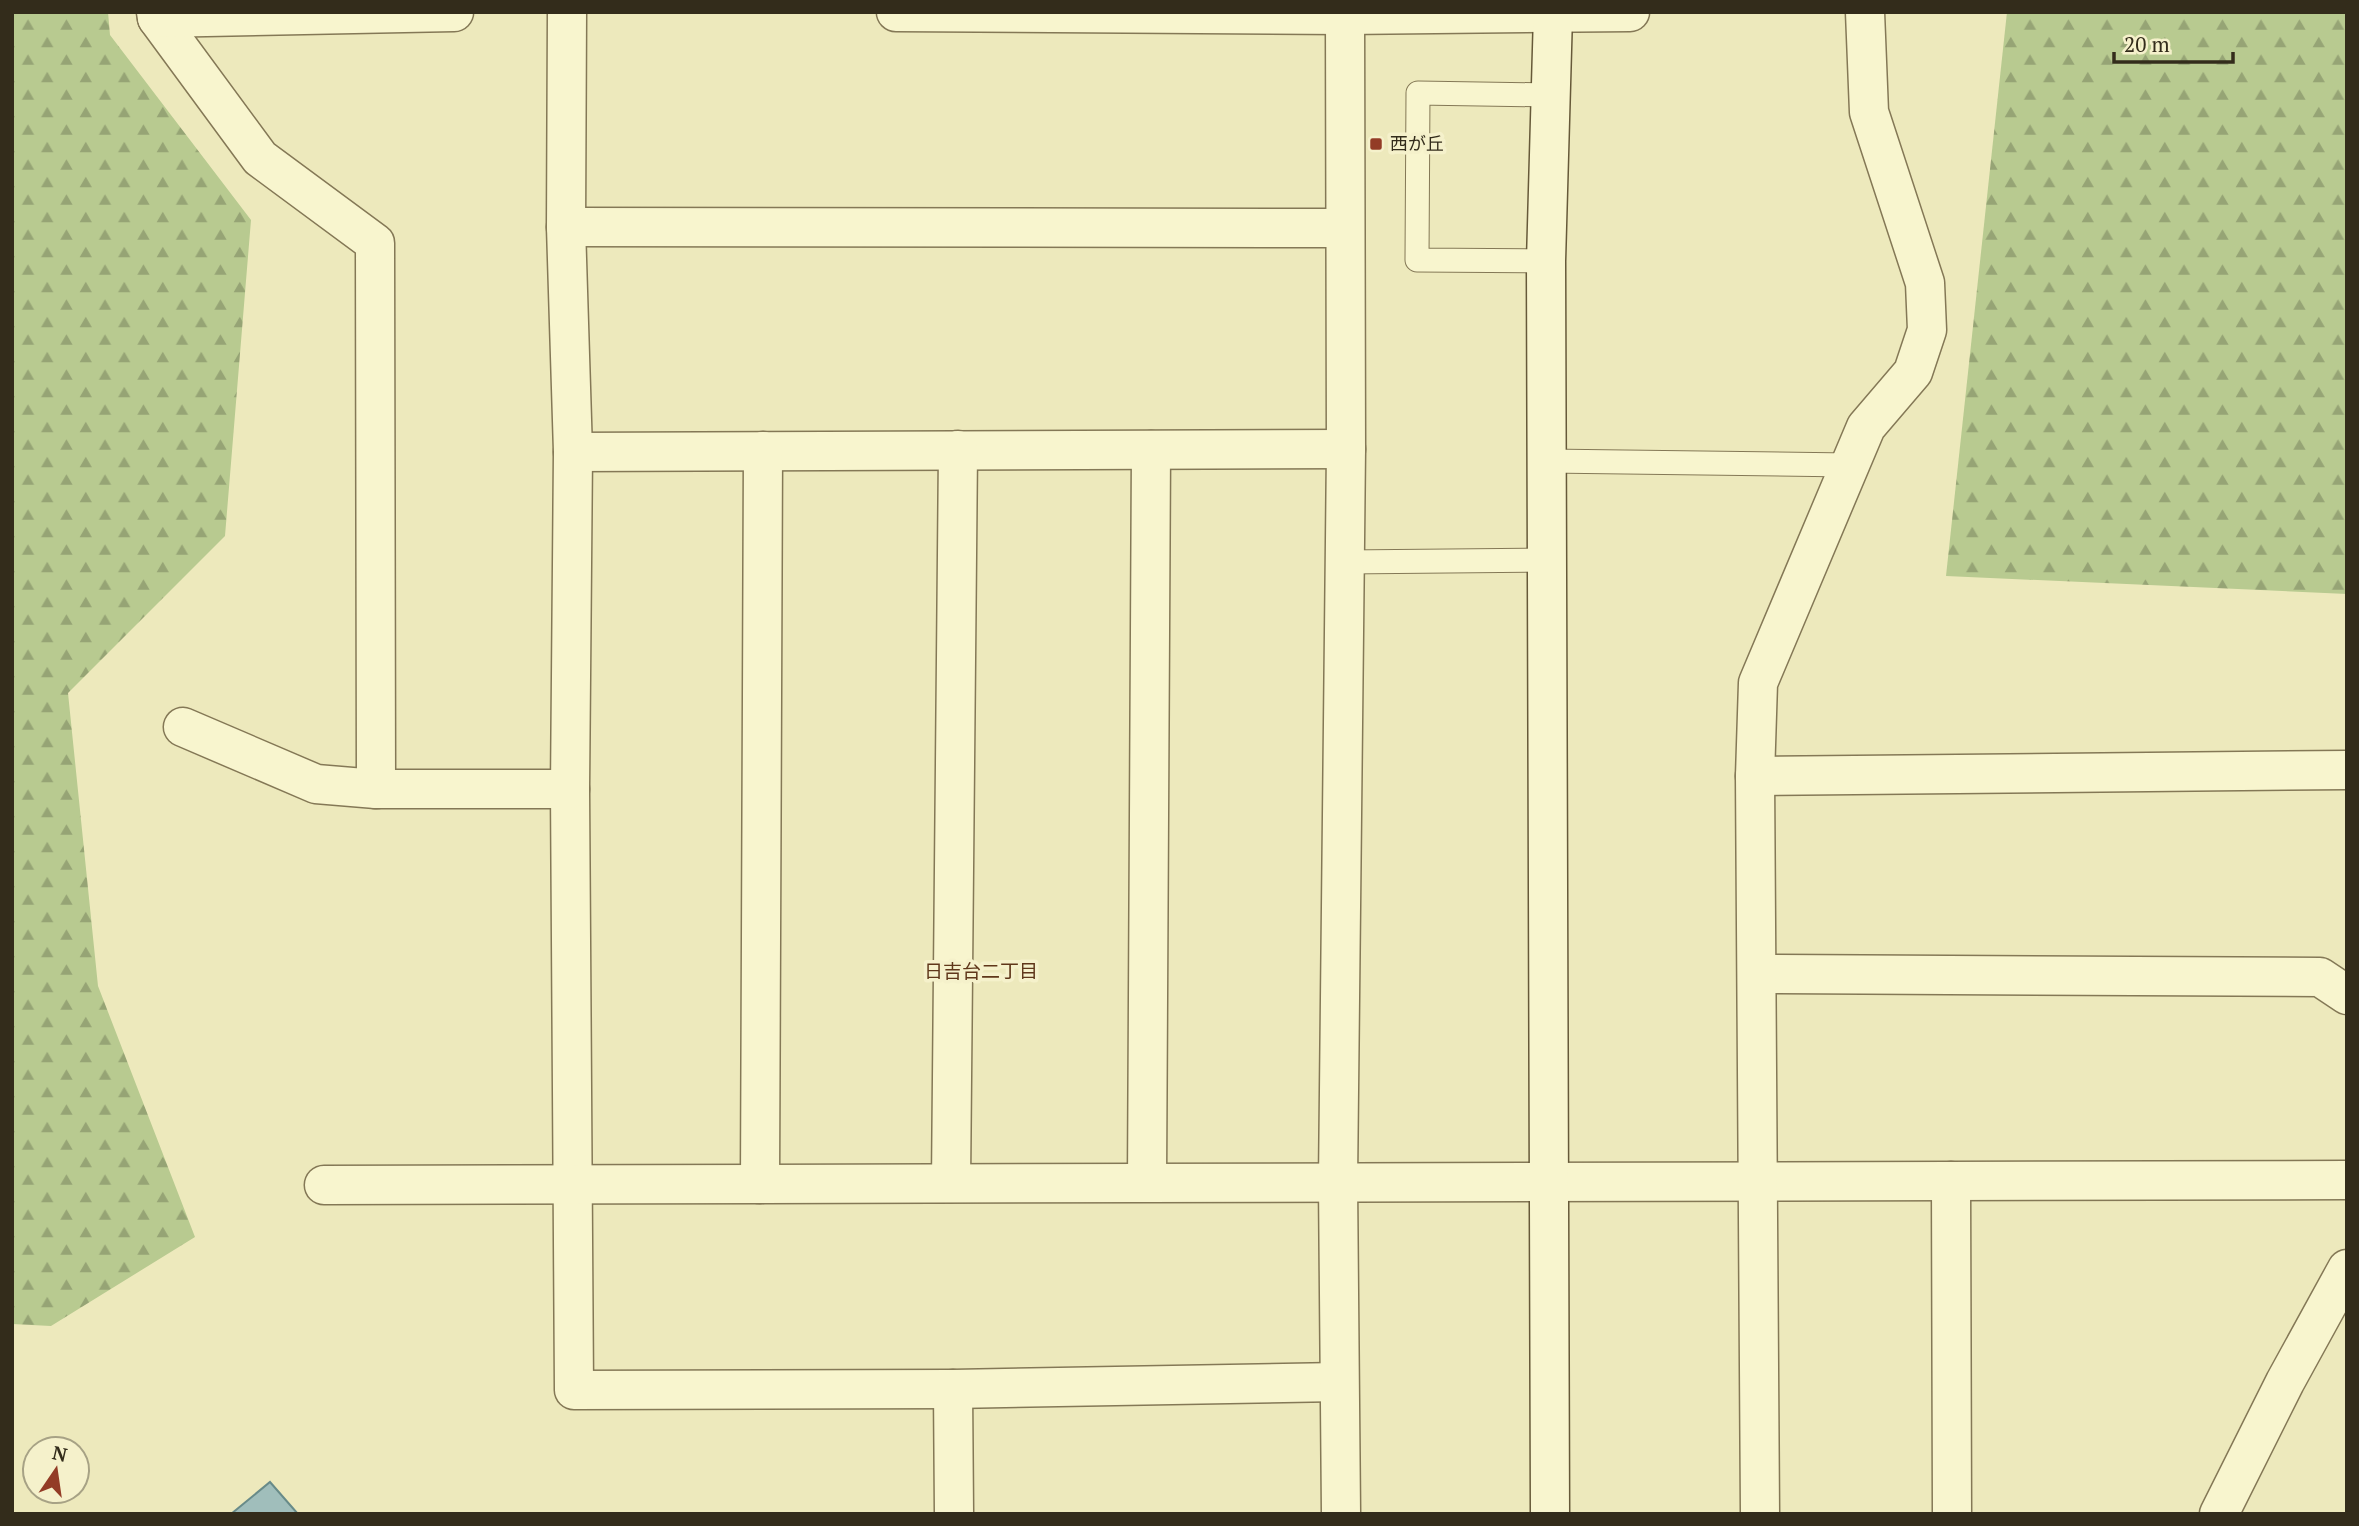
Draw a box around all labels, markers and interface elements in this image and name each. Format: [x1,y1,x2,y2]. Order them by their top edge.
scale bar [2114,21,2233,65]
text: 20 m [2124,30,2170,58]
place label: 西が丘 [1390,131,1444,155]
marker: 西が丘 [1368,136,1384,152]
district label: 日吉台二丁目 [924,958,1038,983]
north arrow [21,1435,91,1505]
text: N [50,1439,70,1467]

